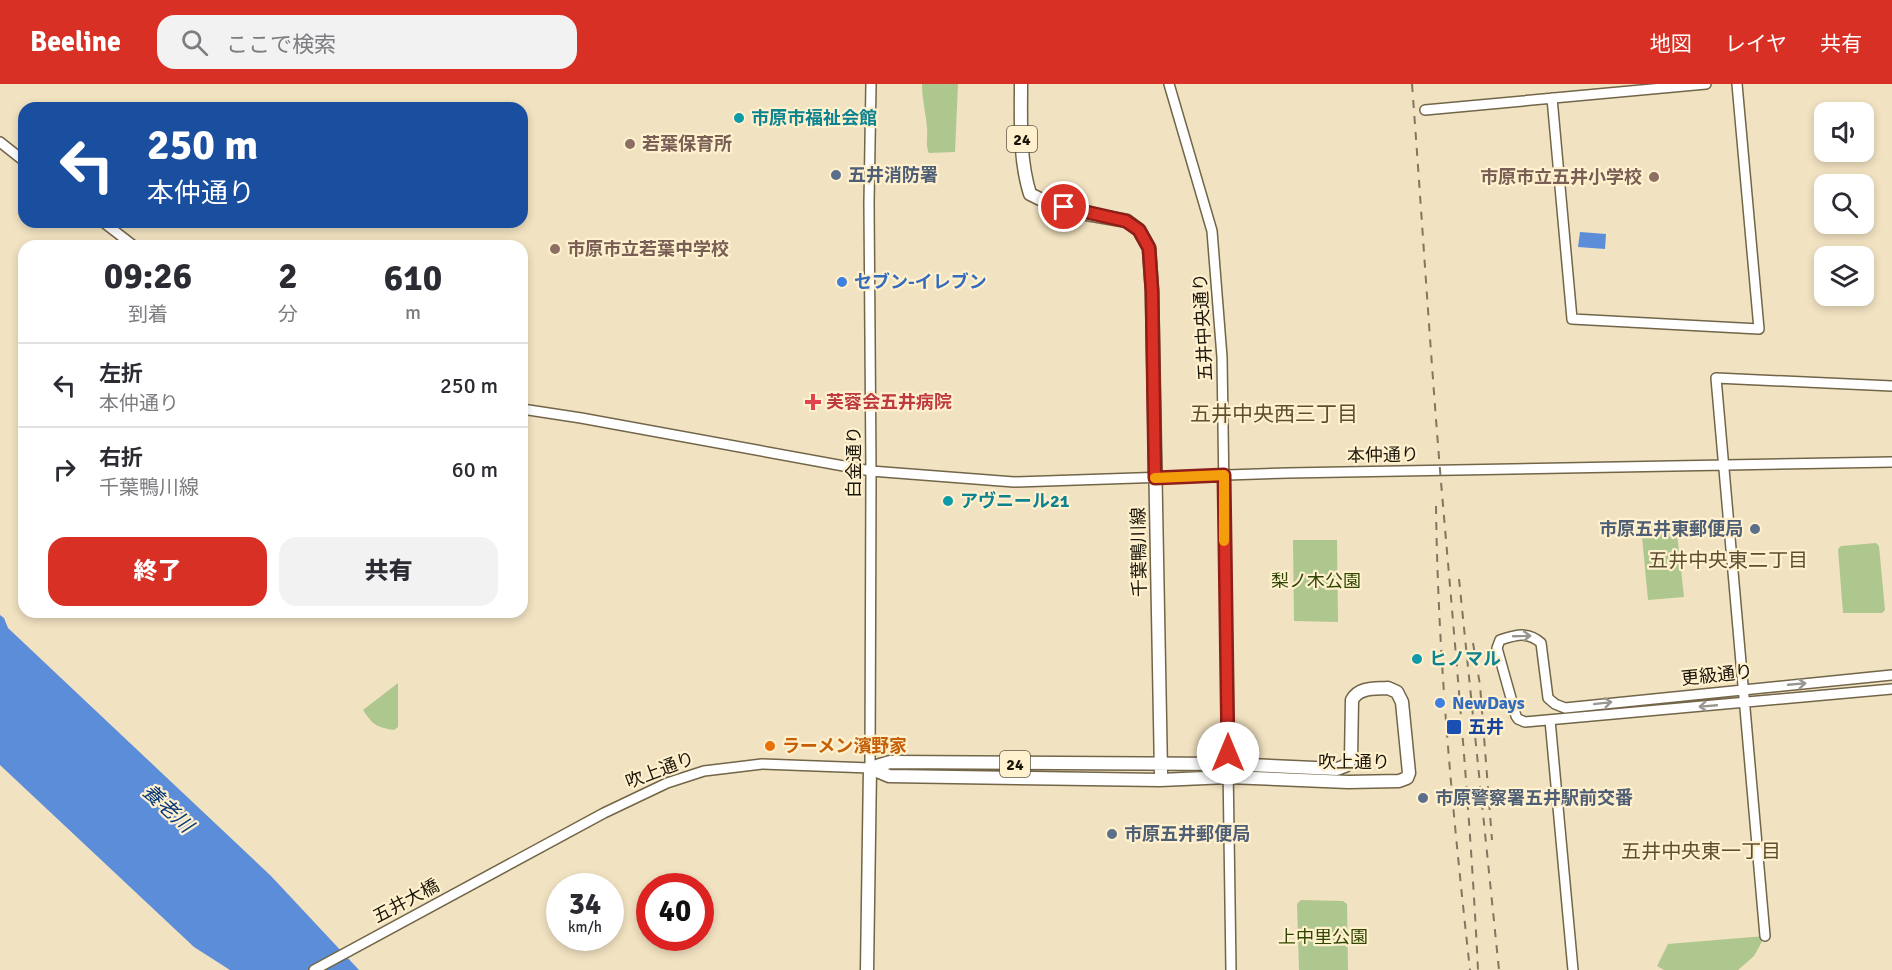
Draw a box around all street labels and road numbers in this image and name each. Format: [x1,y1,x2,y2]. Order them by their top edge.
road number: 24 [1007,126,1037,152]
street label: 五井中央通り [1189,272,1217,382]
street label: 白金通り [843,426,865,498]
street label: 本仲通り [1347,443,1419,467]
street label: 千葉鴨川線 [1127,507,1151,597]
street label: 更級通り [1680,660,1754,690]
street label: 吹上通り [622,747,698,793]
road number: 24 [1000,751,1030,777]
street label: 吹上通り [1318,751,1390,773]
street label: 五井大橋 [369,874,443,928]

